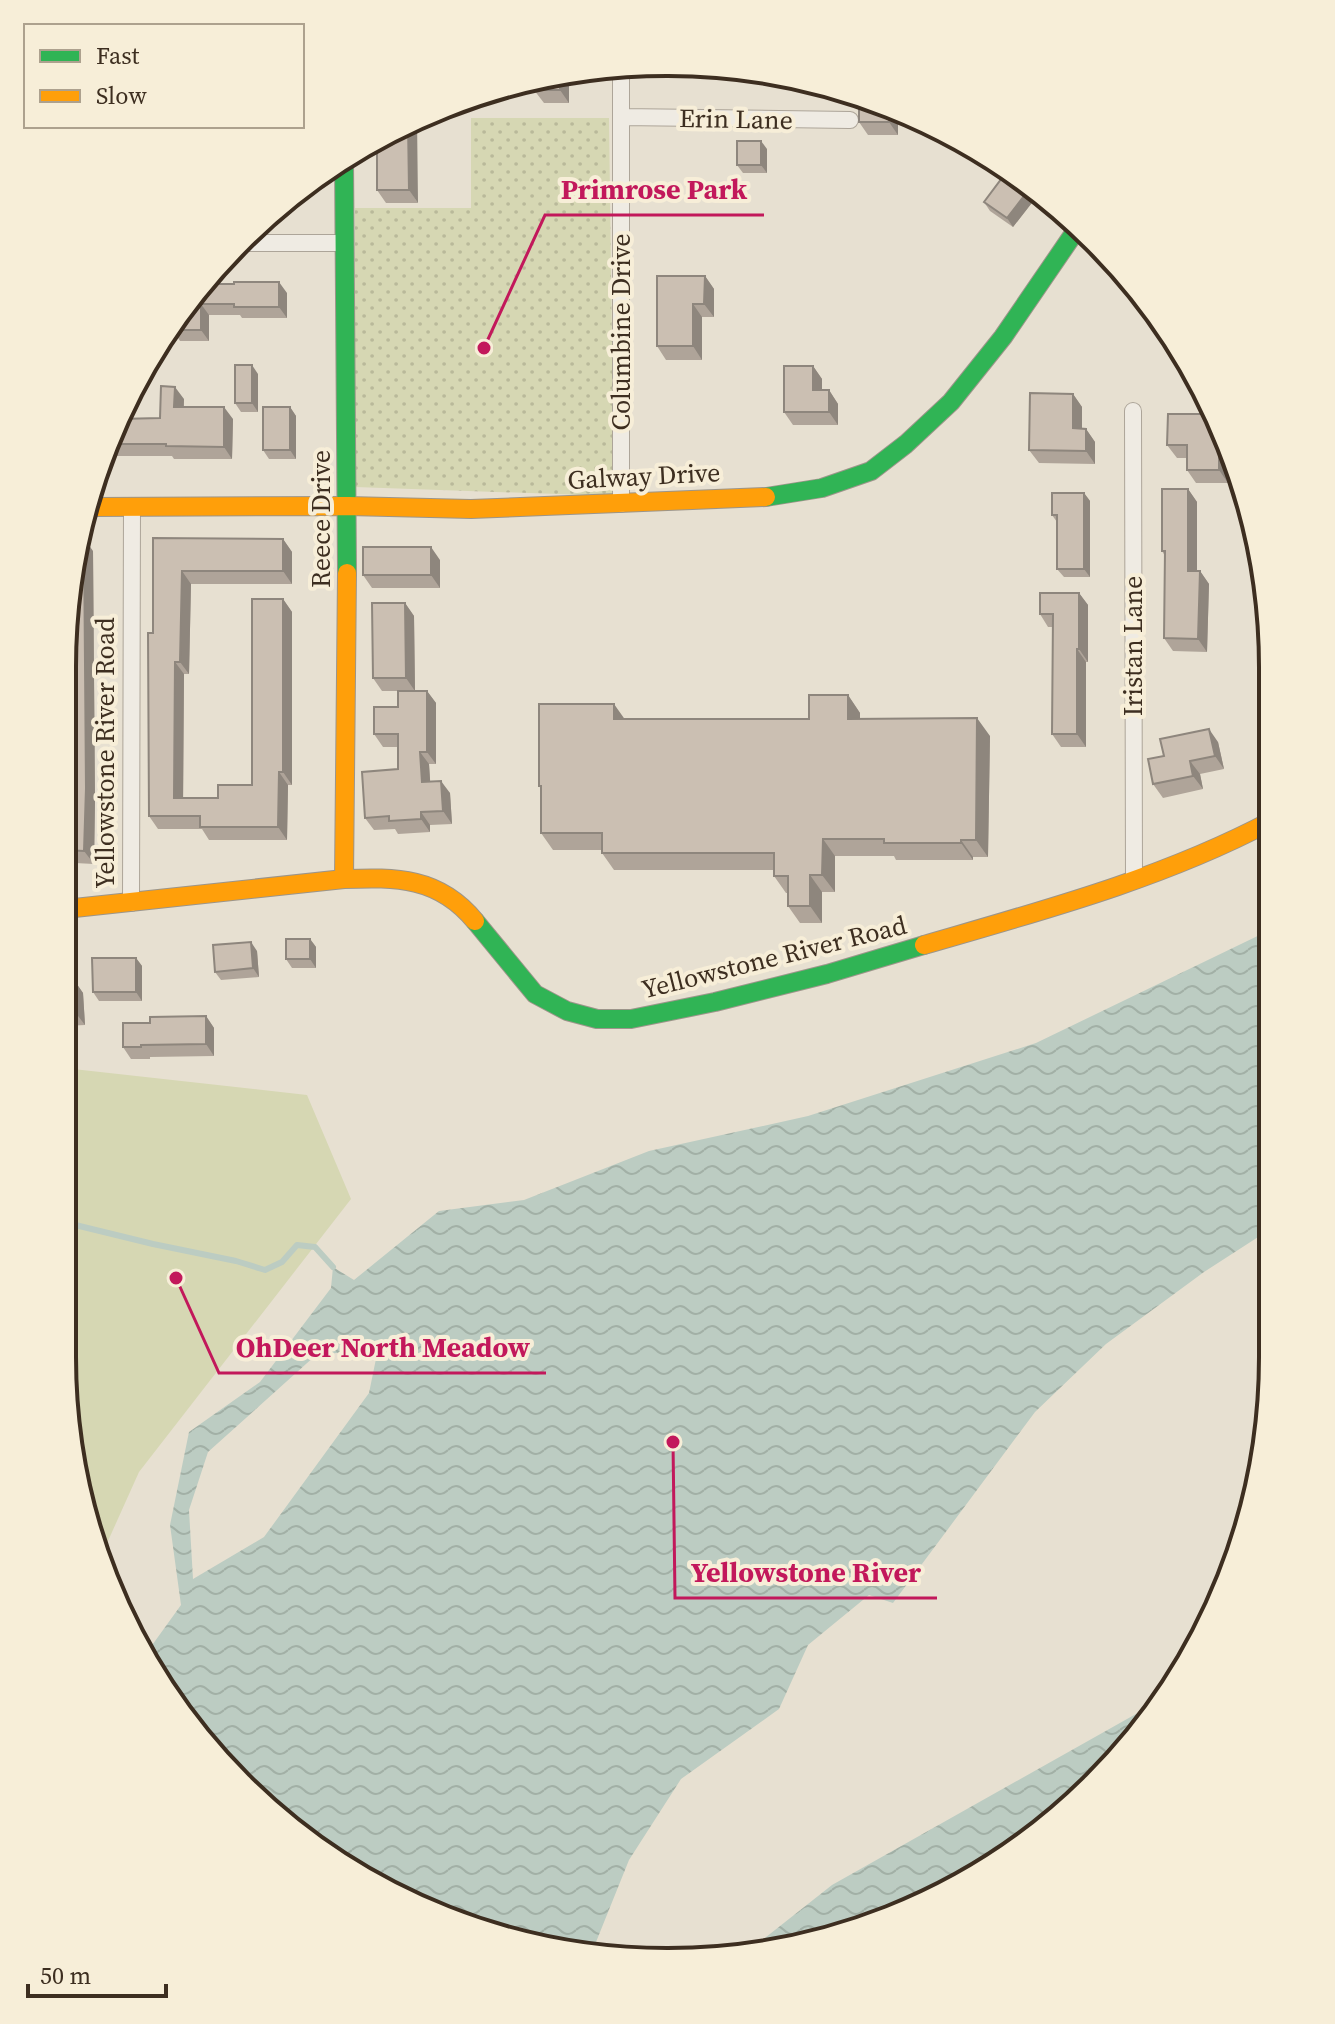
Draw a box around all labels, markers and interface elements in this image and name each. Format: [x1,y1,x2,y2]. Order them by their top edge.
legend [24,24,304,128]
text: Fast [96,39,140,72]
text: Slow [96,79,147,112]
street label: Erin Lane [679,100,793,138]
callout: Primrose Park [545,163,764,215]
text: Primrose Park [561,170,748,208]
street label: Columbine Drive [603,233,639,431]
street label: Reece Drive [303,450,339,588]
street label: Galway Drive [567,454,721,498]
street label: Iristan Lane [1115,576,1151,716]
street label: Yellowstone River Road [87,617,123,889]
street label: Yellowstone River Road [638,907,910,1007]
callout: OhDeer North Meadow [219,1321,546,1373]
text: OhDeer North Meadow [236,1328,530,1366]
callout: Yellowstone River [675,1546,937,1598]
text: Yellowstone River [691,1553,921,1591]
scale bar [28,1948,166,1998]
text: 50 m [40,1959,91,1992]

